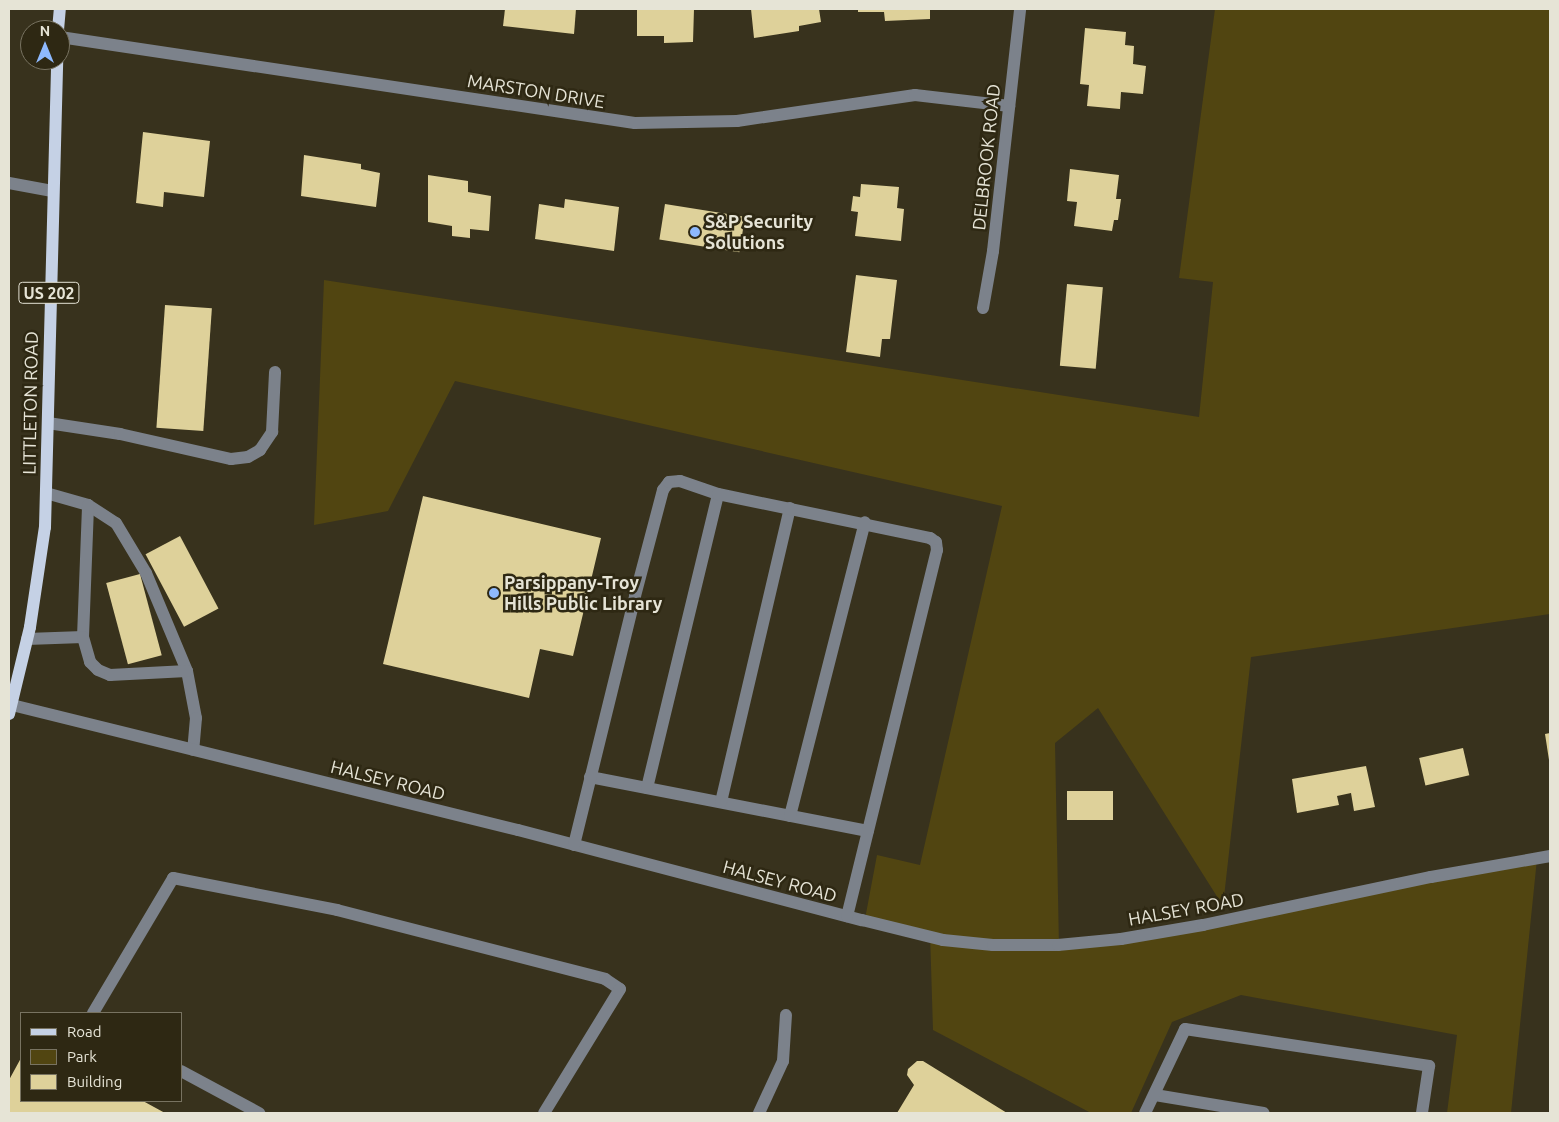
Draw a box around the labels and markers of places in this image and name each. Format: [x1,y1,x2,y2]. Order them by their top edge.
place label: S&P Security Solutions [705,211,813,253]
marker: S&P Security Solutions [689,226,701,238]
place label: Parsippany-Troy Hills Public Library [504,572,662,614]
marker: Parsippany-Troy Hills Public Library [488,587,500,599]

